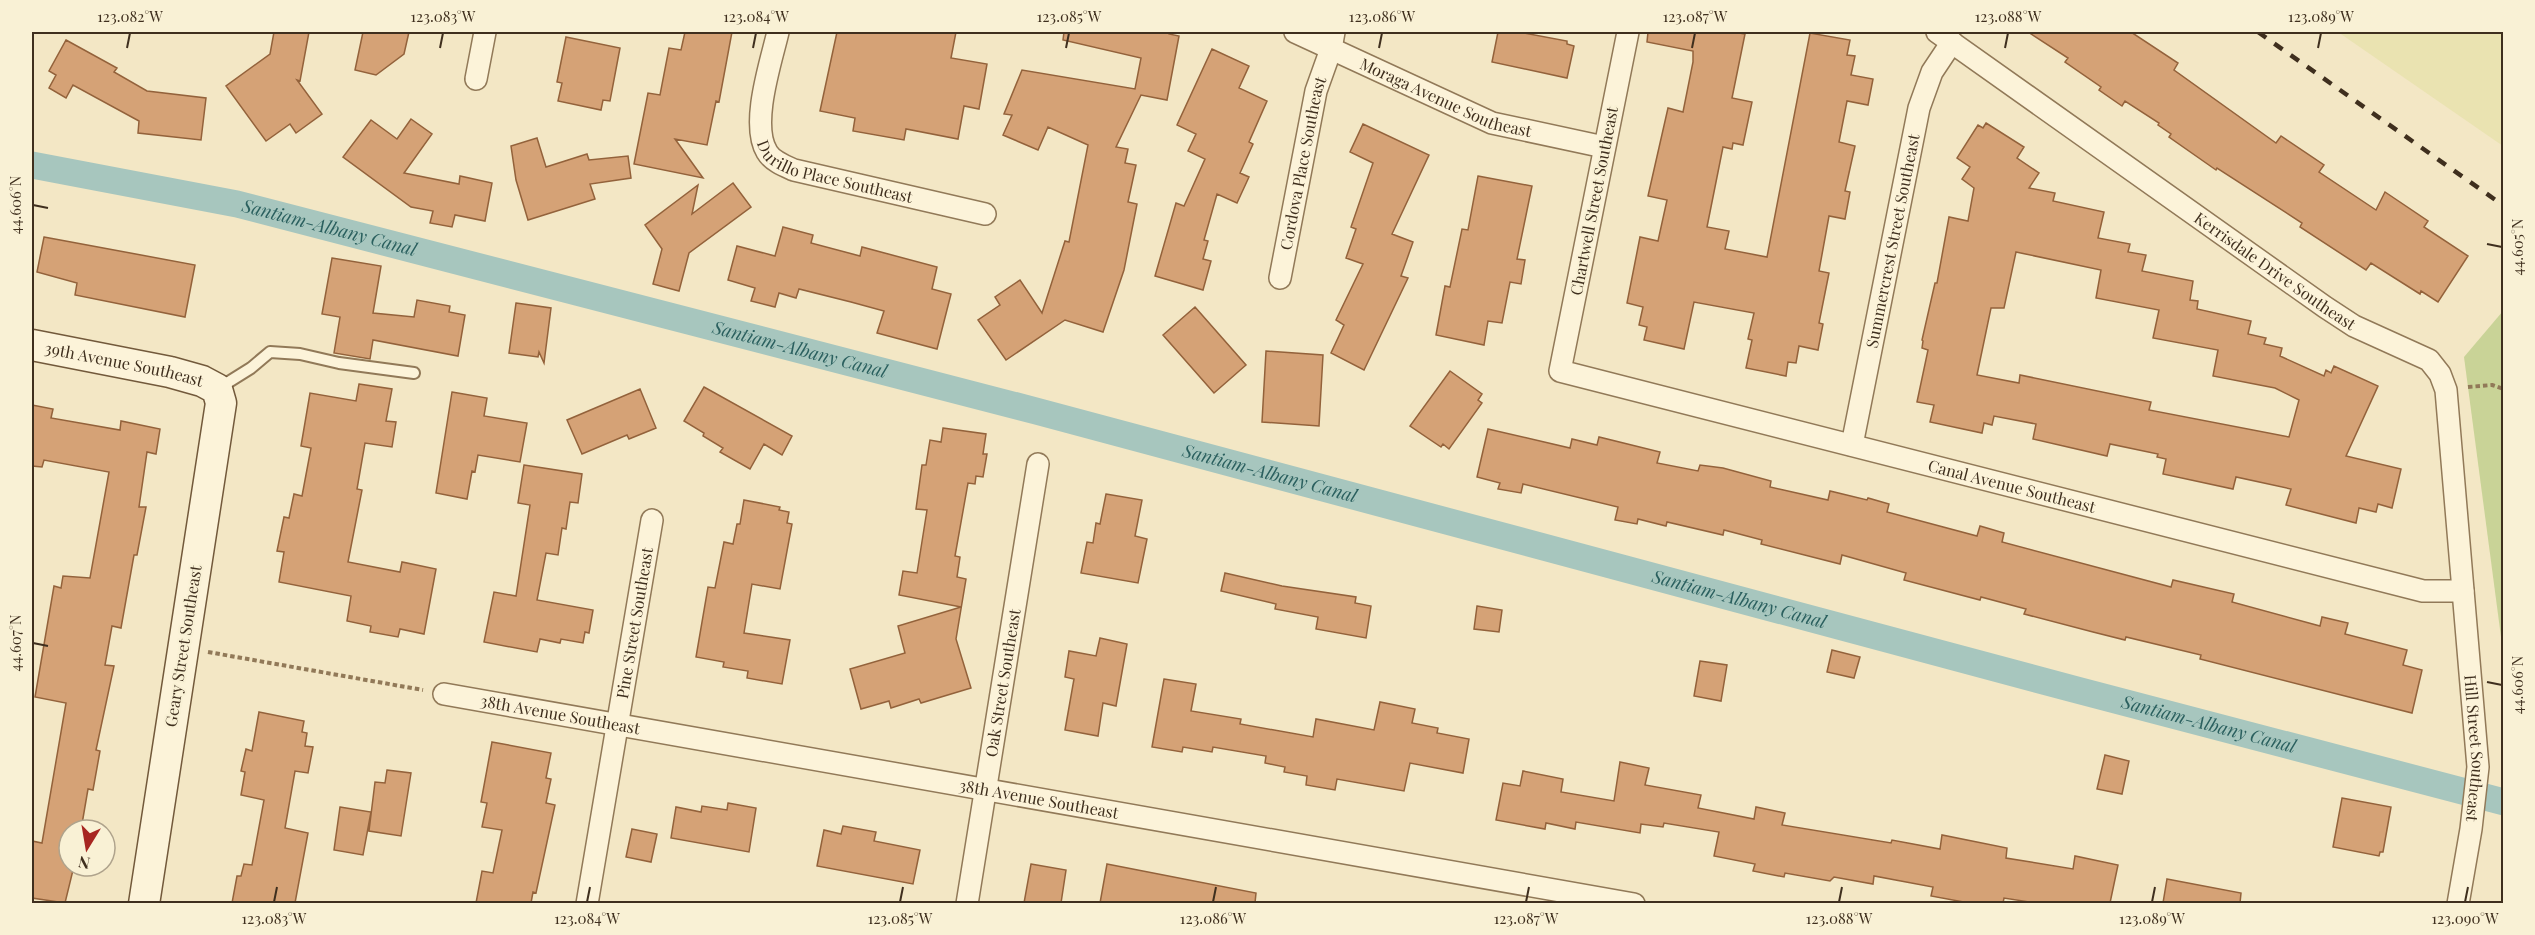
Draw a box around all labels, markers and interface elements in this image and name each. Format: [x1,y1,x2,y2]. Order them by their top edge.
text: 123.082°W [97,6,163,26]
text: 123.083°W [411,6,476,26]
text: 123.084°W [723,6,789,26]
text: 123.085°W [1037,6,1102,26]
text: 123.086°W [1349,6,1416,26]
text: 123.087°W [1663,6,1728,26]
text: 123.088°W [1975,6,2042,26]
text: 123.089°W [2288,6,2354,26]
street label: Moraga Avenue Southeast [1357,52,1534,141]
street label: Cordova Place Southeast [1275,73,1330,252]
street label: Chartwell Street Southeast [1565,104,1622,297]
street label: Summercrest Street Southeast [1861,132,1924,350]
street label: Durillo Place Southeast [753,137,915,207]
text: 44.606°N [5,175,25,234]
water label: Santiam-Albany Canal [239,193,420,261]
street label: Kerrisdale Drive Southeast [2191,207,2360,335]
text: 44.605°N [2507,218,2527,276]
water label: Santiam-Albany Canal [709,314,891,383]
street label: 39th Avenue Southeast [43,337,206,391]
water label: Santiam-Albany Canal [1179,438,1361,508]
street label: Canal Avenue Southeast [1926,454,2098,517]
street label: Pine Street Southeast [611,545,657,700]
street label: Geary Street Southeast [159,563,206,728]
water label: Santiam-Albany Canal [1649,563,1830,634]
street label: Oak Street Southeast [980,607,1025,758]
text: 44.607°N [5,614,25,672]
text: 44.606°N [2507,655,2527,714]
street label: Hill Street Southeast [2460,674,2489,823]
water label: Santiam-Albany Canal [2118,689,2300,758]
street label: 38th Avenue Southeast [479,690,642,738]
street label: 38th Avenue Southeast [957,774,1121,823]
north arrow [57,818,117,878]
text: N [76,852,92,875]
text: 123.083°W [242,908,307,928]
text: 123.084°W [554,908,620,928]
text: 123.085°W [868,908,933,928]
text: 123.086°W [1180,908,1247,928]
text: 123.087°W [1494,908,1559,928]
text: 123.088°W [1806,908,1873,928]
text: 123.089°W [2119,908,2185,928]
text: 123.090°W [2431,908,2499,928]

